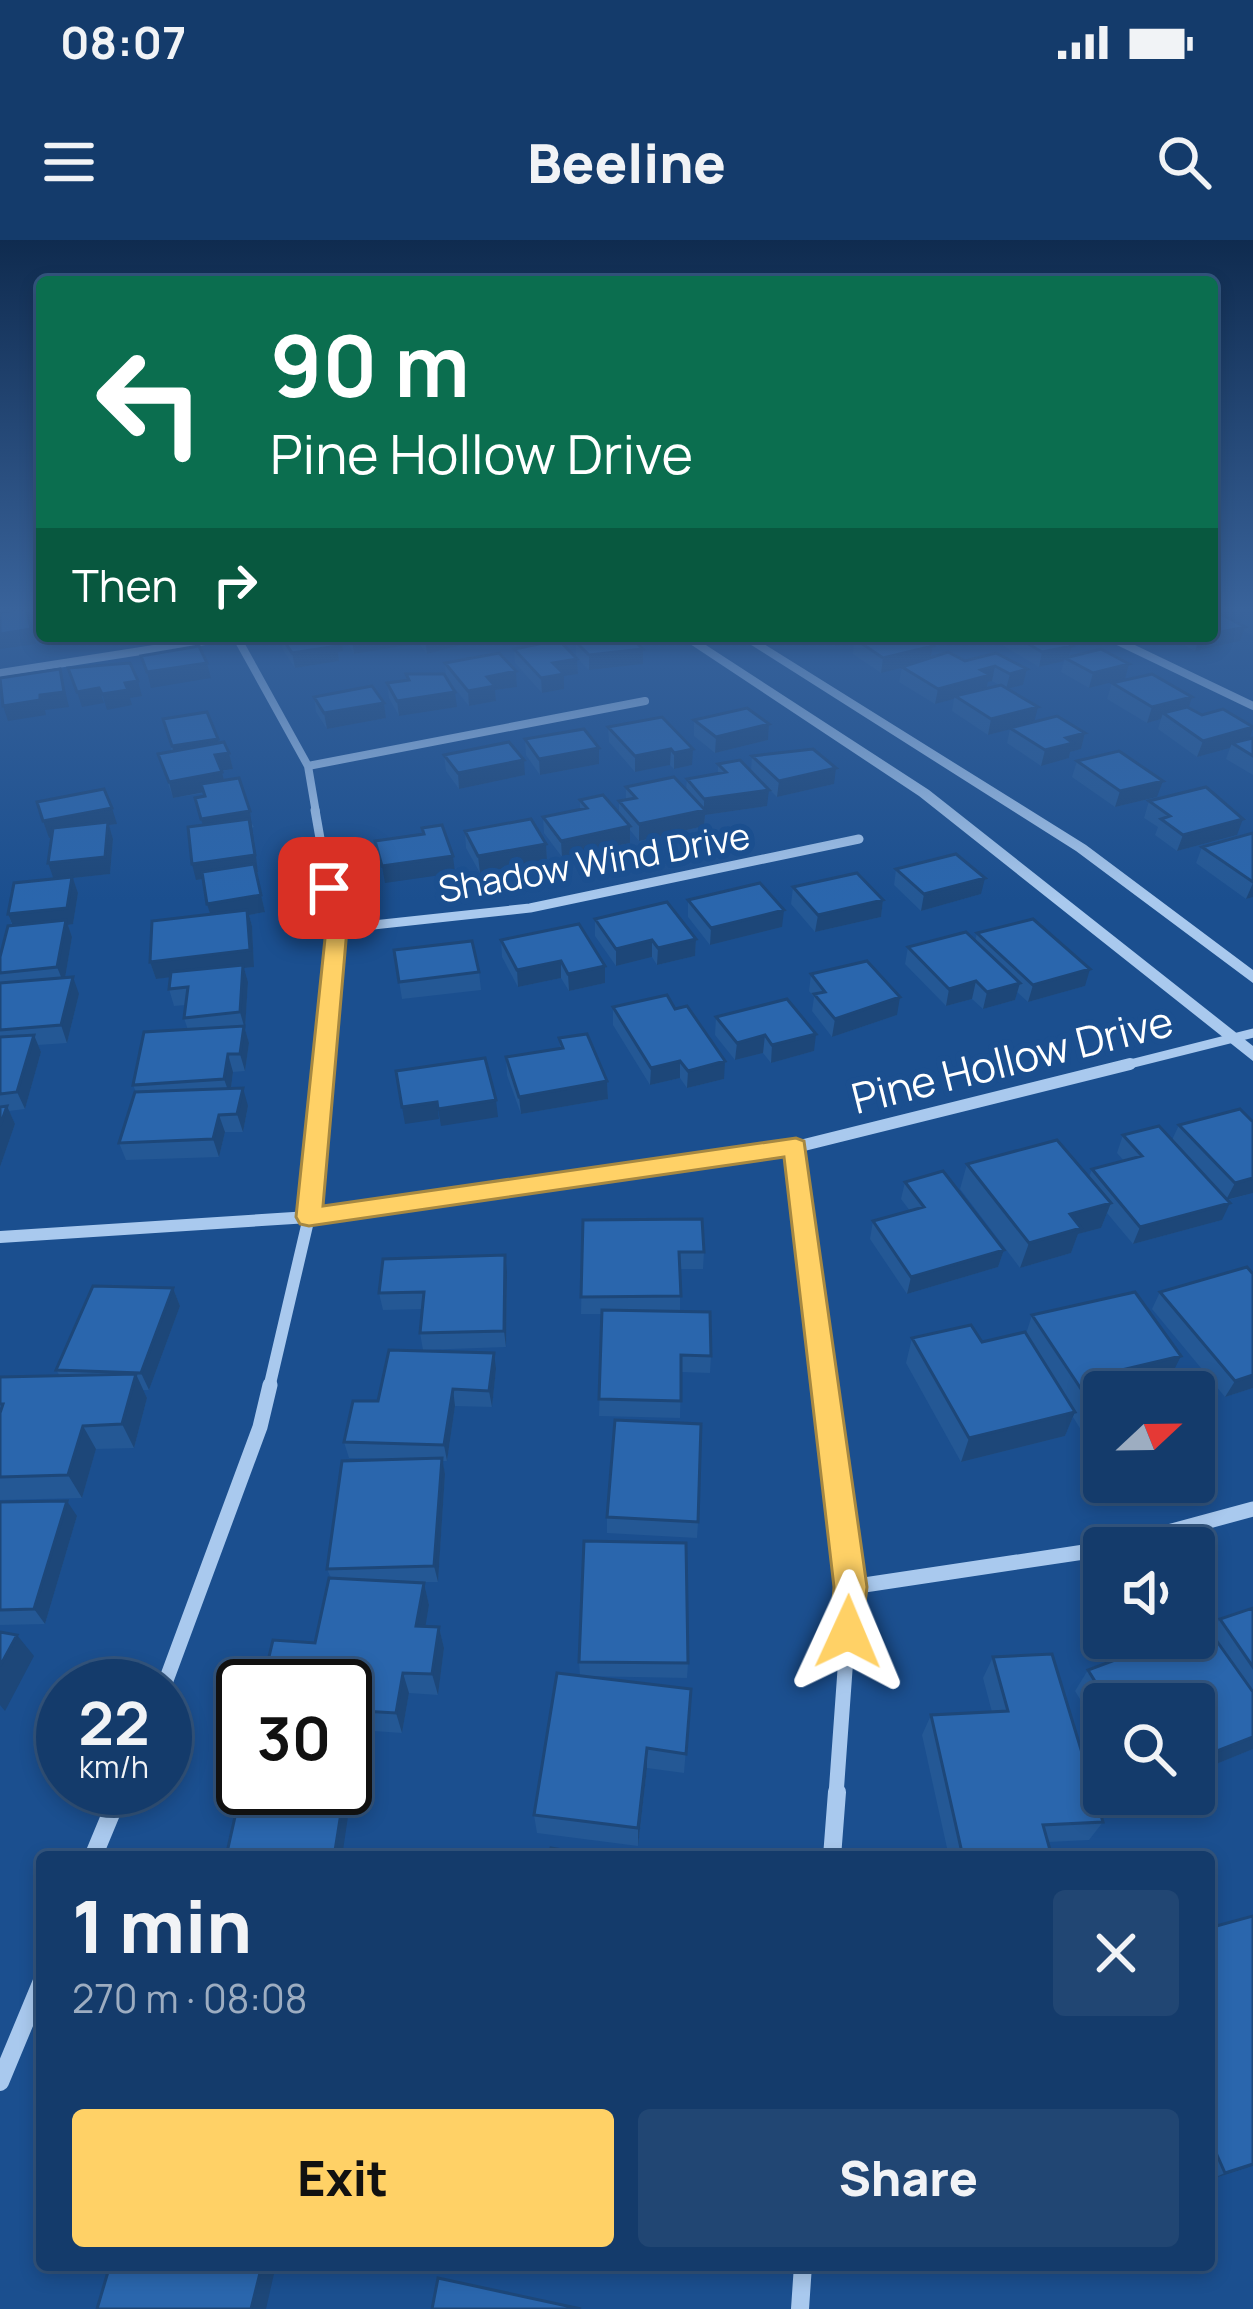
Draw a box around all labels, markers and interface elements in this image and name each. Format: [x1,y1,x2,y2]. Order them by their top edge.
text: 08:07 [60,11,186,73]
text: Beeline [527,125,726,199]
icon: menu [36,129,102,195]
icon: search [1151,129,1217,195]
text: 90 m [270,307,470,422]
icon: left [72,324,228,480]
text: Pine Hollow Drive [270,416,693,490]
icon: right [202,552,268,618]
text: Then [72,554,178,616]
street label: Shadow Wind Drive [434,810,754,914]
pin [278,837,380,939]
icon: arrive [296,855,362,921]
street label: Pine Hollow Drive [845,991,1179,1127]
north arrow [1083,1371,1215,1503]
map controls [1083,1371,1215,1815]
button: sound [1083,1527,1215,1659]
position arrow [785,1569,911,1695]
speed limit sign: 30 [216,1659,372,1815]
text: 22 [78,1681,150,1763]
button: search [1083,1683,1215,1815]
text: km/h [79,1746,149,1787]
text: 1 min [72,1876,252,1975]
button: close [1053,1890,1179,2016]
text: 270 m · 08:08 [72,1971,307,2025]
button: Exit [72,2109,614,2247]
button: Share [638,2109,1179,2247]

